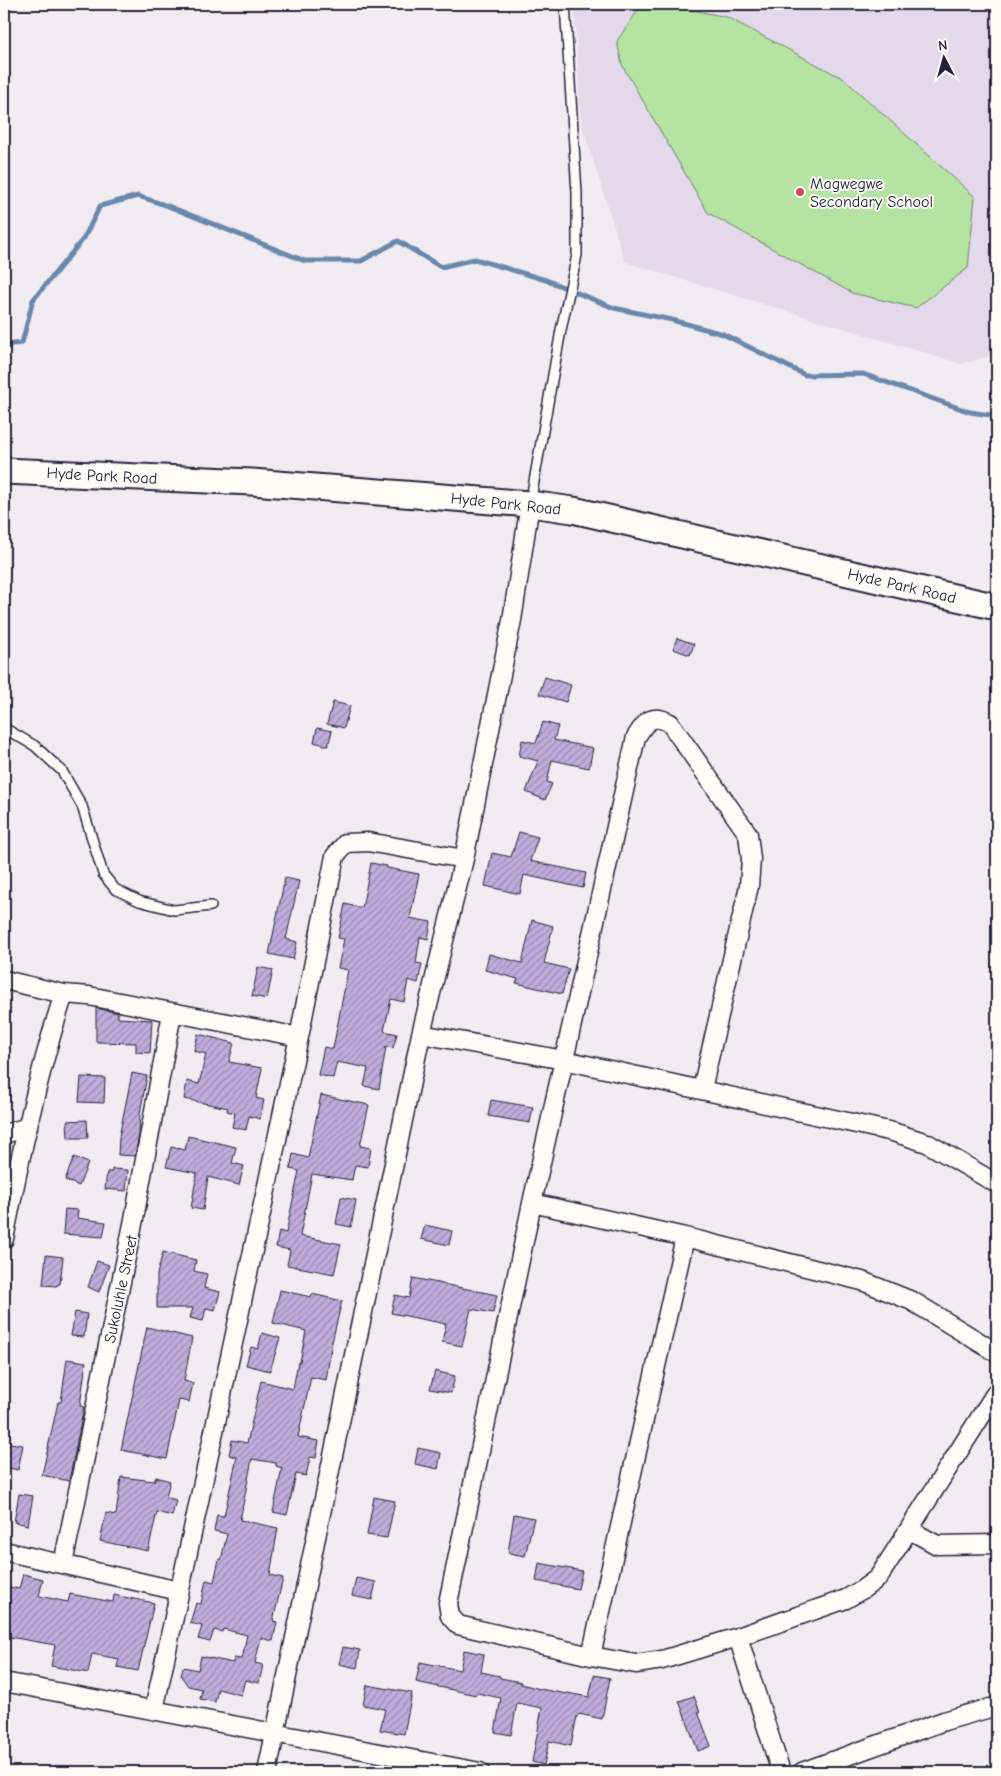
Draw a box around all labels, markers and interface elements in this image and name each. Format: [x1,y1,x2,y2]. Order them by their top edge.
north arrow [918,32,968,82]
text: N [937,37,948,54]
place label: Magwegwe Secondary School [810,175,933,211]
marker: Magwegwe Secondary School [794,186,806,198]
street label: Hyde Park Road [46,464,158,488]
street label: Hyde Park Road [450,489,562,519]
street label: Hyde Park Road [846,565,958,607]
street label: Sukoluhle Street [101,1233,141,1345]

